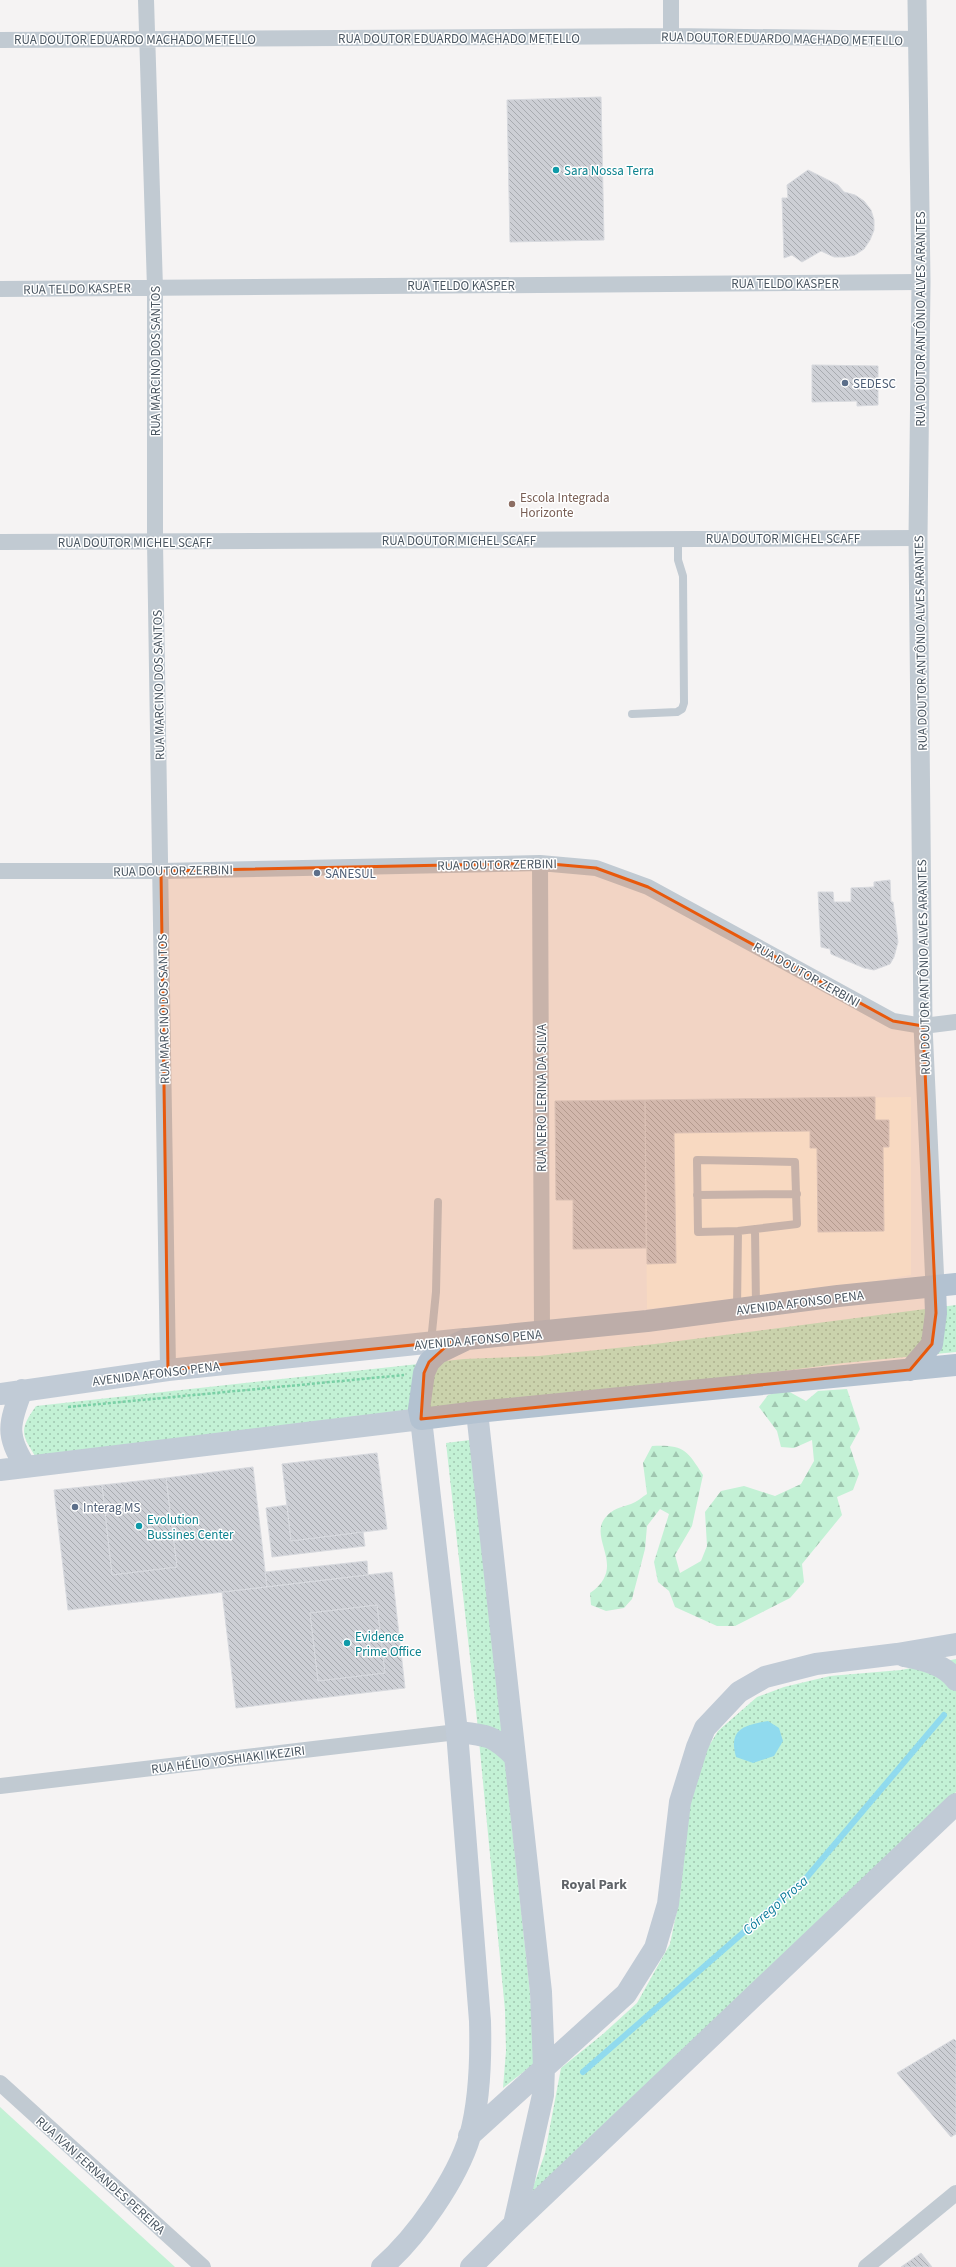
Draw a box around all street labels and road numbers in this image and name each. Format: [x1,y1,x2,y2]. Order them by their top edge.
street label: RUA DOUTOR EDUARDO MACHADO METELLO [661,28,903,50]
street label: RUA DOUTOR EDUARDO MACHADO METELLO [338,30,580,48]
street label: RUA DOUTOR EDUARDO MACHADO METELLO [14,31,256,49]
street label: RUA DOUTOR ANTÔNIO ALVES ARANTES [912,211,930,427]
street label: RUA TELDO KASPER [731,275,839,293]
street label: RUA TELDO KASPER [407,277,515,295]
street label: RUA TELDO KASPER [23,279,132,299]
street label: RUA MARCINO DOS SANTOS [147,286,165,436]
street label: RUA DOUTOR MICHEL SCAFF [706,530,861,548]
street label: RUA DOUTOR MICHEL SCAFF [382,532,537,550]
street label: RUA DOUTOR MICHEL SCAFF [58,534,213,552]
street label: RUA DOUTOR ANTÔNIO ALVES ARANTES [910,535,932,751]
street label: RUA MARCINO DOS SANTOS [149,610,169,760]
street label: RUA DOUTOR ZERBINI [437,855,557,875]
street label: RUA DOUTOR ANTÔNIO ALVES ARANTES [913,859,935,1075]
street label: RUA DOUTOR ZERBINI [113,861,233,881]
street label: RUA MARCINO DOS SANTOS [154,934,174,1084]
street label: RUA DOUTOR ZERBINI [750,938,863,1012]
street label: RUA NERO LERINA DA SILVA [533,1023,551,1172]
street label: AVENIDA AFONSO PENA [735,1286,866,1320]
street label: AVENIDA AFONSO PENA [414,1325,544,1355]
street label: AVENIDA AFONSO PENA [91,1357,222,1391]
street label: RUA HÉLIO YOSHIAKI IKEZIRI [150,1742,306,1778]
street label: RUA IVAN FERNANDES PEREIRA [32,2113,170,2239]

